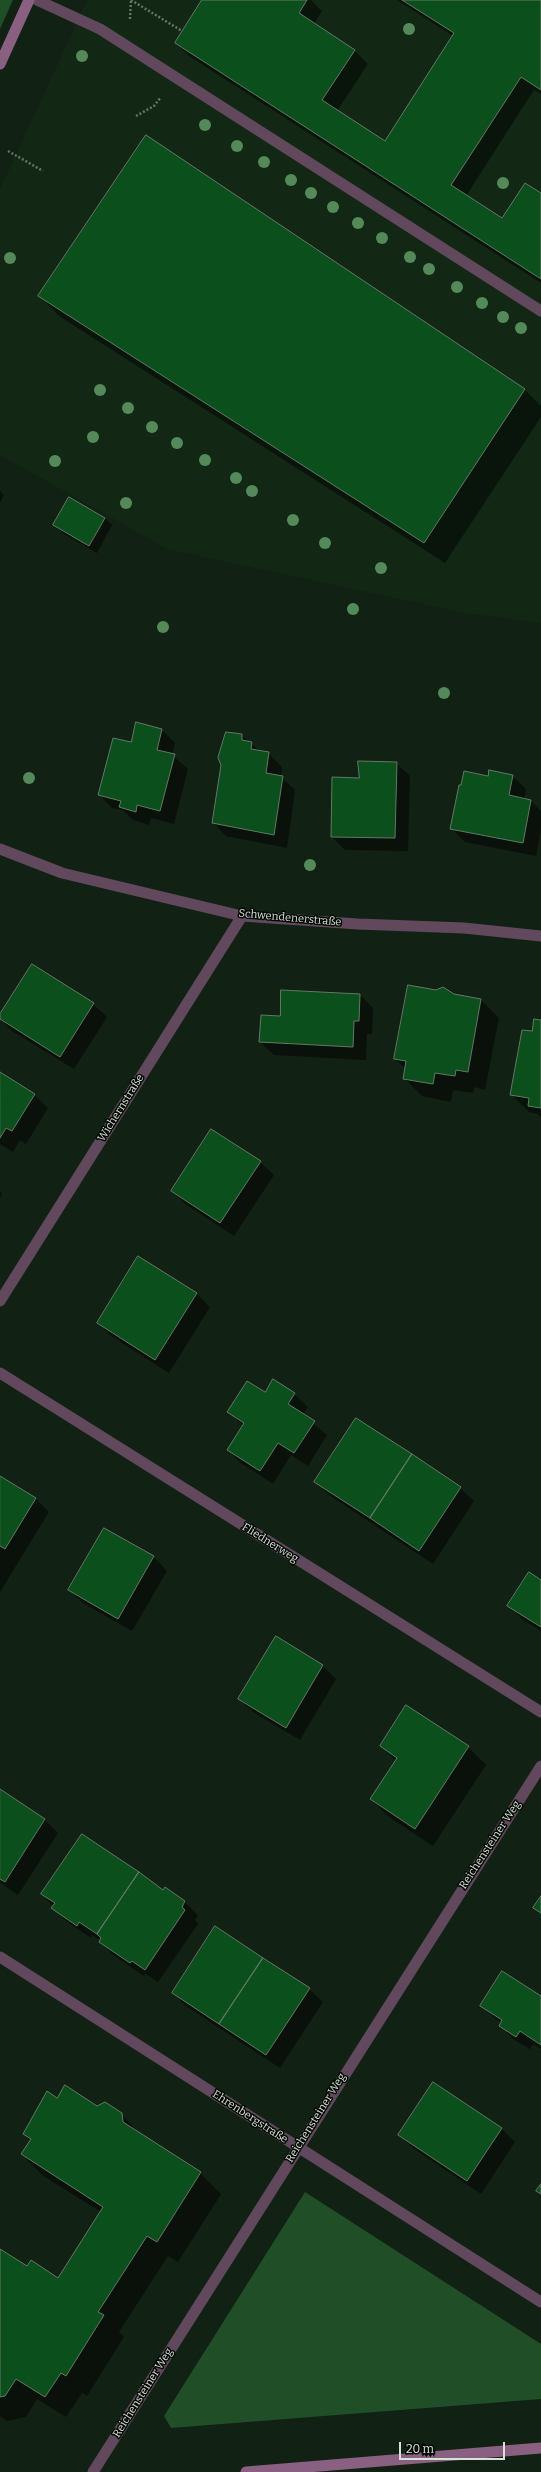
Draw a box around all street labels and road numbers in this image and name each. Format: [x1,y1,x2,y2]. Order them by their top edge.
street label: Schwendenerstraße [238,907,342,929]
street label: Wichernstraße [95,1072,147,1144]
street label: Fliednerweg [239,1521,301,1565]
street label: Reichensteiner Weg [457,1798,523,1892]
street label: Reichensteiner Weg [283,2071,349,2165]
street label: Ehrenbergstraße [210,2088,290,2146]
street label: Reichensteiner Weg [110,2346,176,2440]

